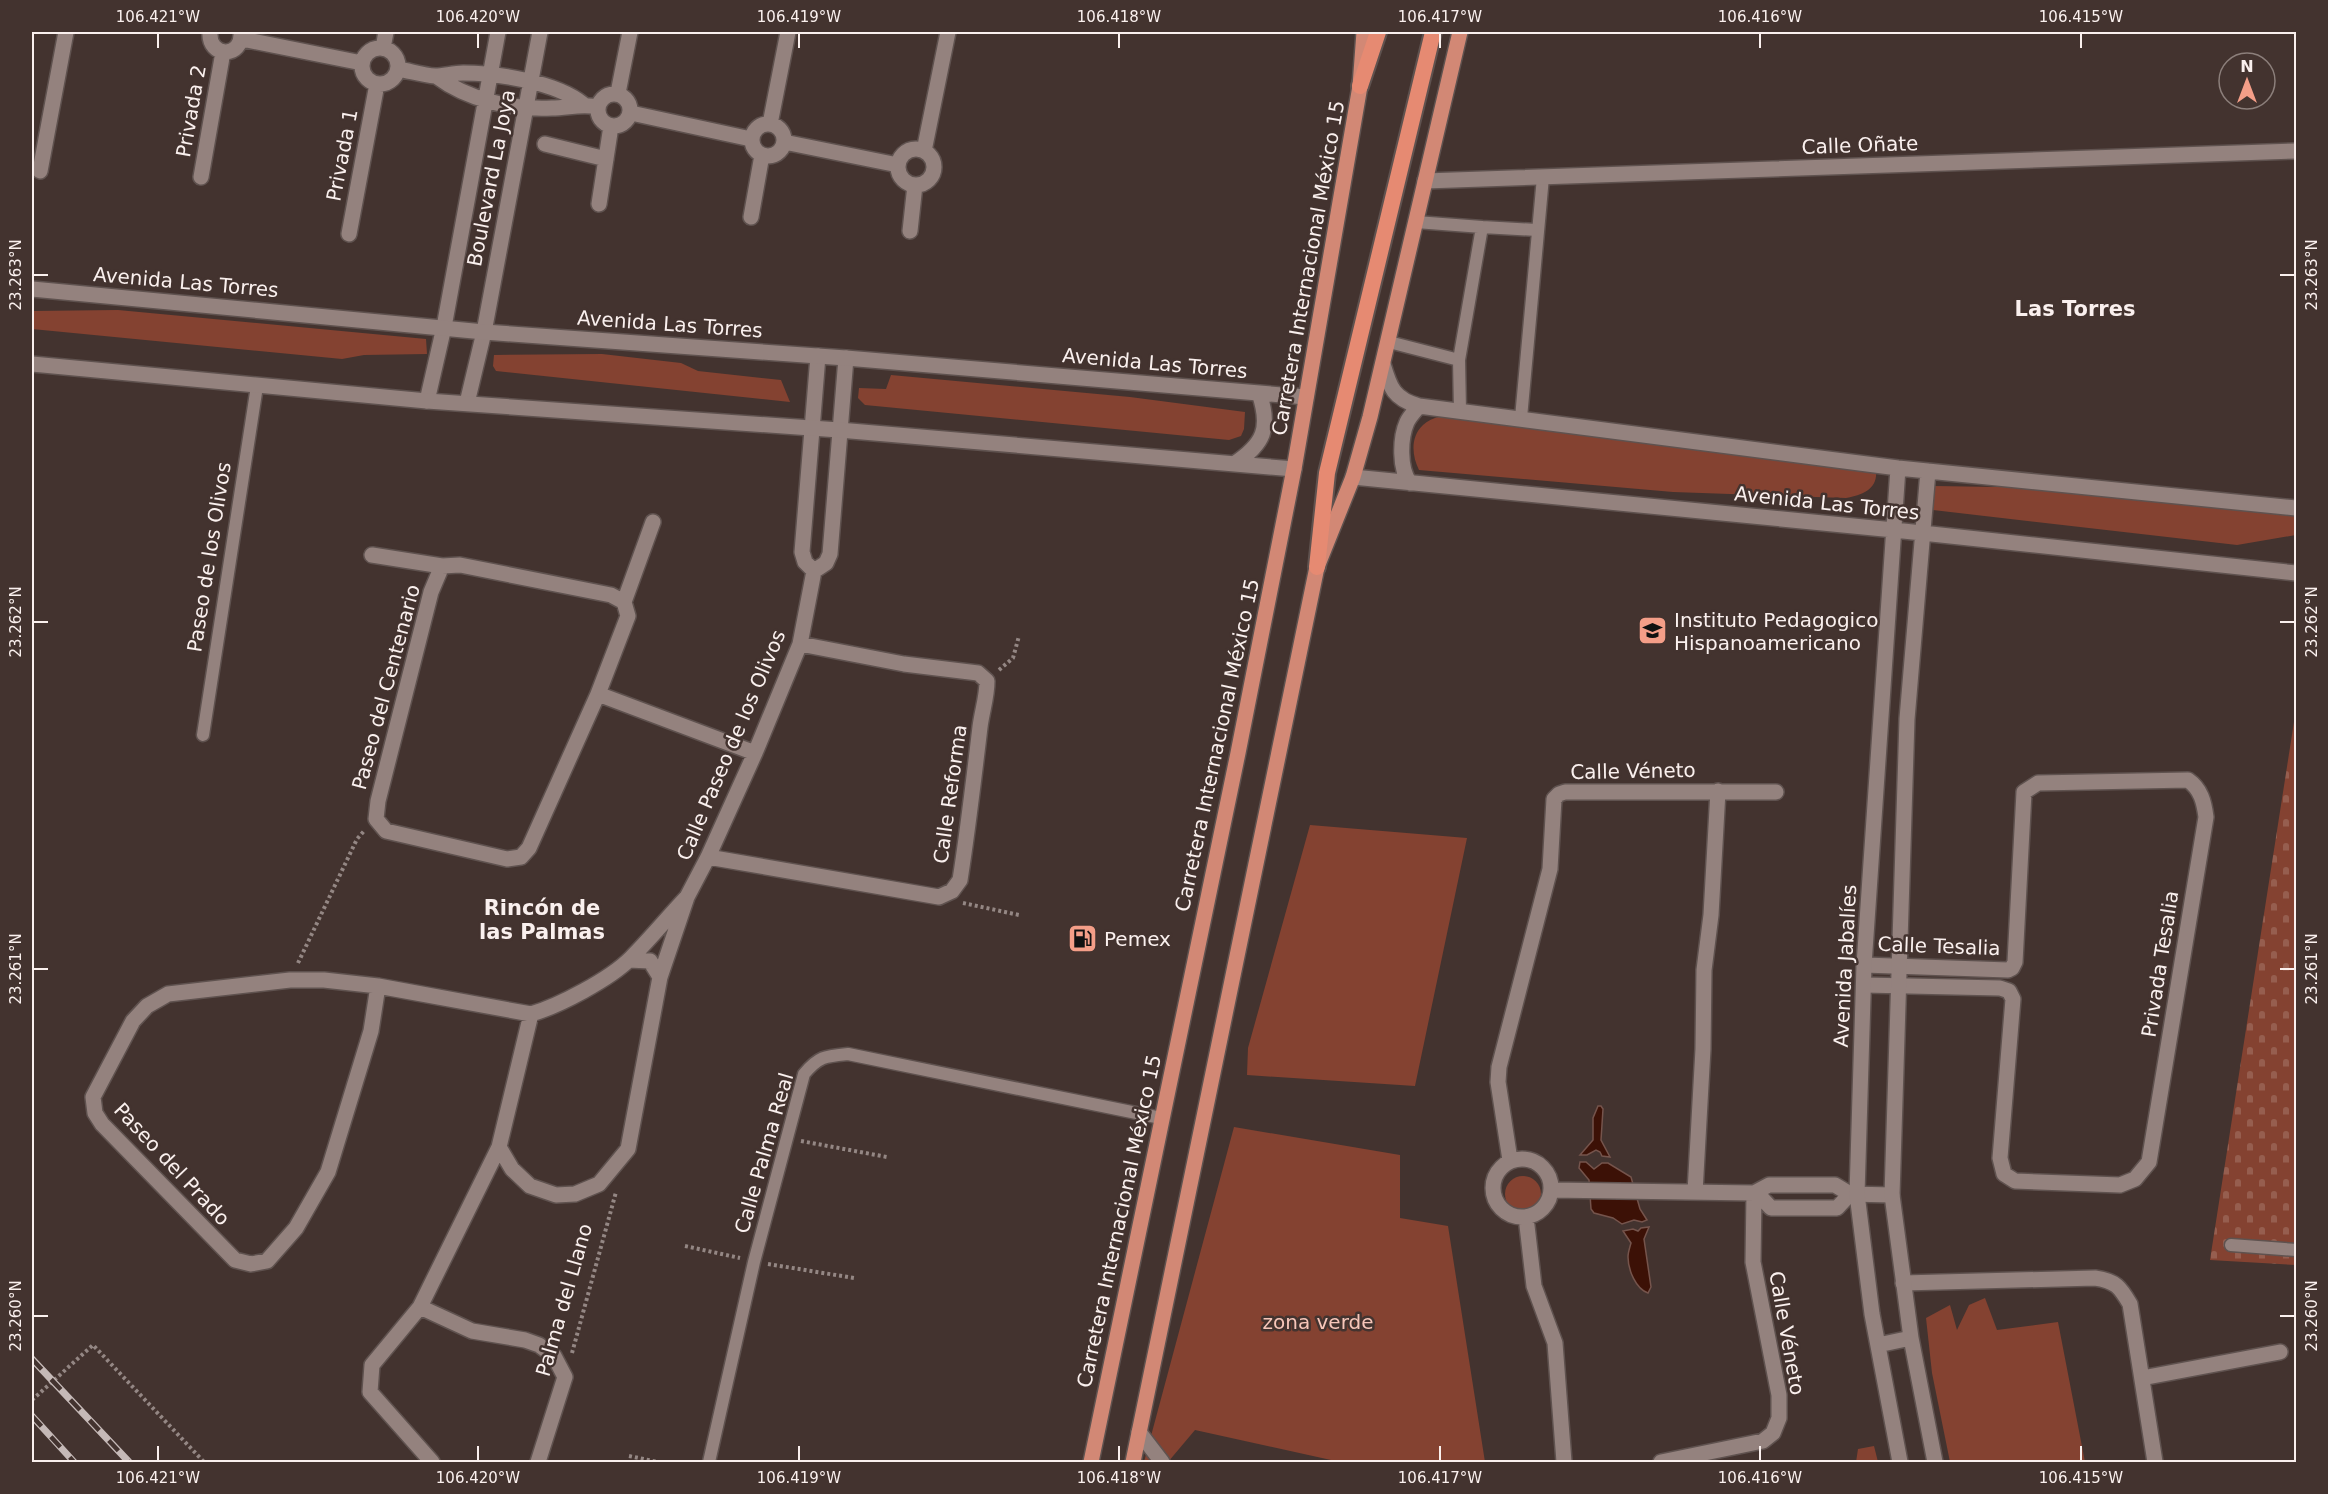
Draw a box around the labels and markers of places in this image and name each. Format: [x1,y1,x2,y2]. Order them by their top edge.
place label: Instituto Pedagogico Hispanoamericano [1674,608,1878,655]
school or university icon: Instituto Pedagogico Hispanoamericano [1637,615,1669,647]
fuel station icon: Pemex [1067,923,1099,955]
place label: Pemex [1104,927,1171,951]

